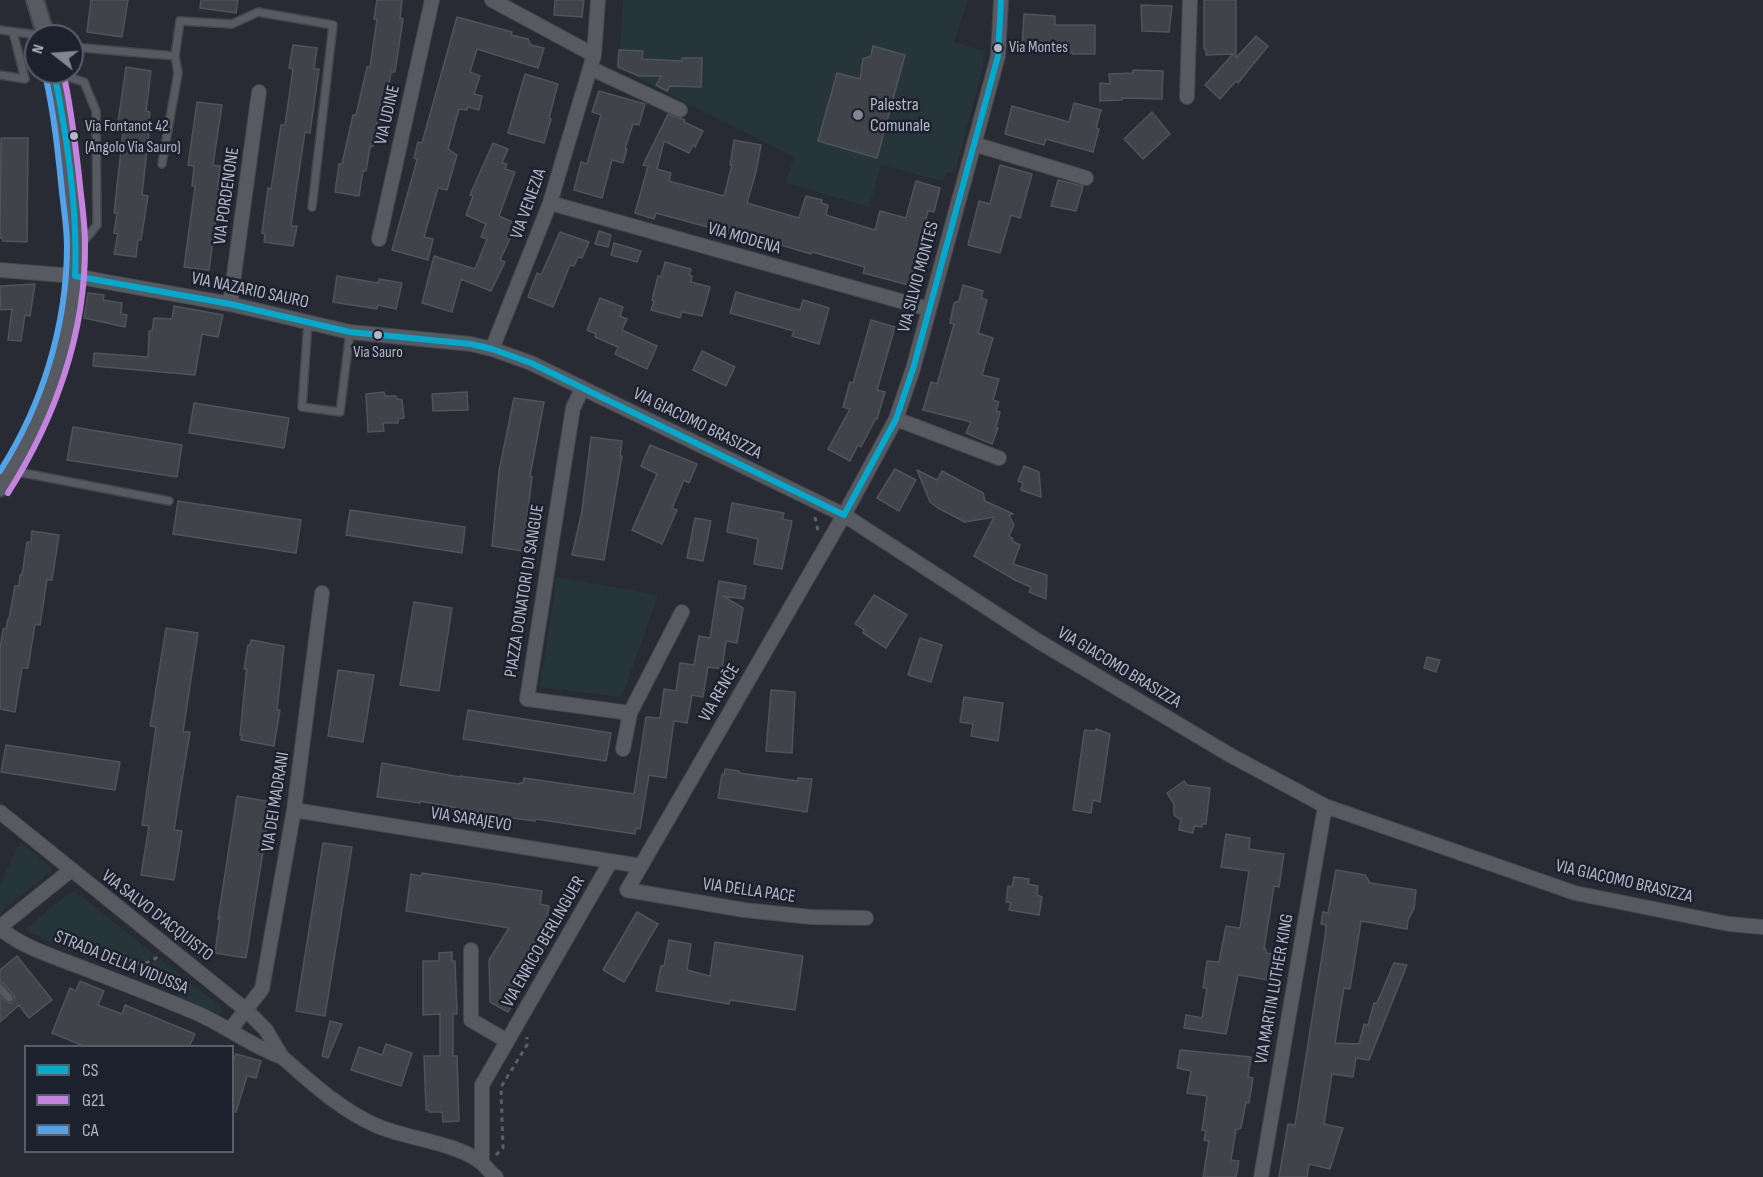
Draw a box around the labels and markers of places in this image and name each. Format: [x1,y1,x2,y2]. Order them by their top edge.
place label: Via Montes [1009,38,1068,58]
marker: Via Montes [992,42,1004,54]
place label: Palestra Comunale [870,94,930,136]
marker: Palestra Comunale [851,108,865,122]
place label: Via Fontanot 42 (Angolo Via Sauro) [85,117,181,155]
marker: Via Fontanot 42 (Angolo Via Sauro) [68,130,80,142]
marker: Via Sauro [372,329,384,341]
place label: Via Sauro [353,343,403,363]

